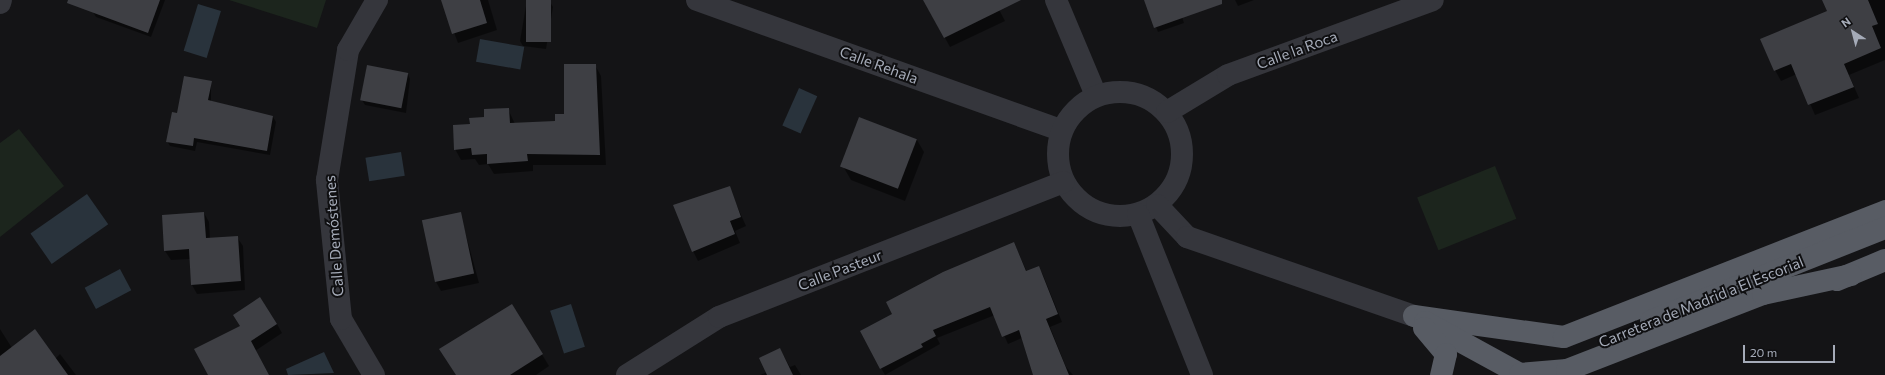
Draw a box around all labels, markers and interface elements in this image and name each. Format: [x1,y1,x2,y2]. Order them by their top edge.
north arrow [1833,12,1873,52]
text: N [1838,14,1853,30]
street label: Calle la Roca [1254,27,1340,73]
street label: Calle Rehala [837,43,921,87]
street label: Calle Demóstenes [321,175,347,297]
street label: Calle Pasteur [795,246,885,294]
street label: Carretera de Madrid a El Escorial [1596,253,1806,351]
scale bar [1745,337,1837,363]
text: 20 m [1750,345,1777,359]

